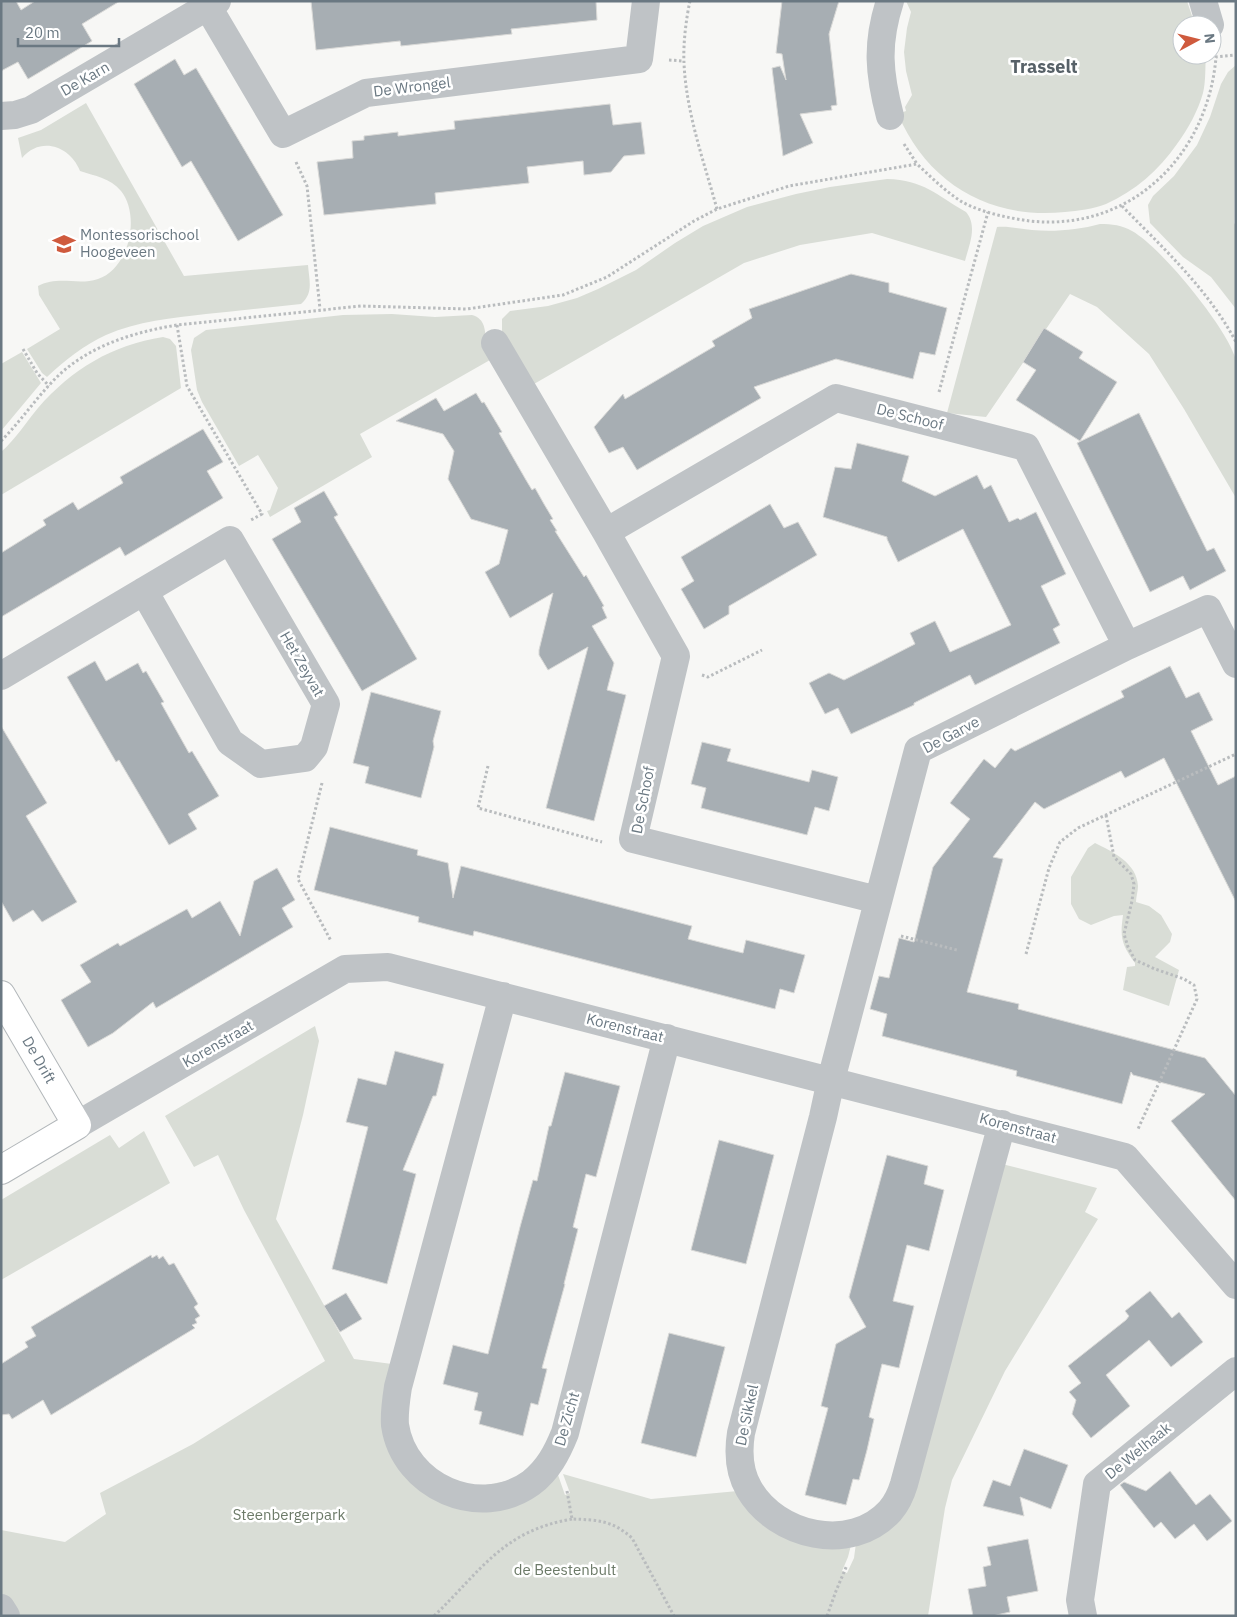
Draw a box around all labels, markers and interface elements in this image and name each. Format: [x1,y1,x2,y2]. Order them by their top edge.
scale bar [18,15,119,47]
north arrow [1172,15,1222,65]
text: 20 m [25,23,60,42]
text: N [1200,32,1219,45]
district label: Trasselt [1010,55,1078,78]
street label: De Karn [57,57,113,100]
street label: De Wrongel [372,72,452,101]
place label: Montessorischool Hoogeveen [80,225,199,261]
school or university icon: Montessorischool Hoogeveen [51,231,77,257]
street label: De Schoof [875,399,946,434]
street label: Het Zeyvat [276,628,329,700]
street label: De Garve [919,712,982,757]
street label: De Schoof [627,764,658,835]
street label: Korenstraat [585,1009,666,1046]
street label: Korenstraat [179,1016,257,1072]
street label: De Drift [18,1033,60,1087]
street label: Korenstraat [978,1108,1059,1147]
street label: De Sikkel [731,1383,762,1447]
street label: De Zicht [550,1390,583,1448]
street label: De Welhaak [1101,1418,1175,1483]
park label: Steenbergerpark [233,1505,345,1524]
park label: de Beestenbult [514,1560,616,1579]

